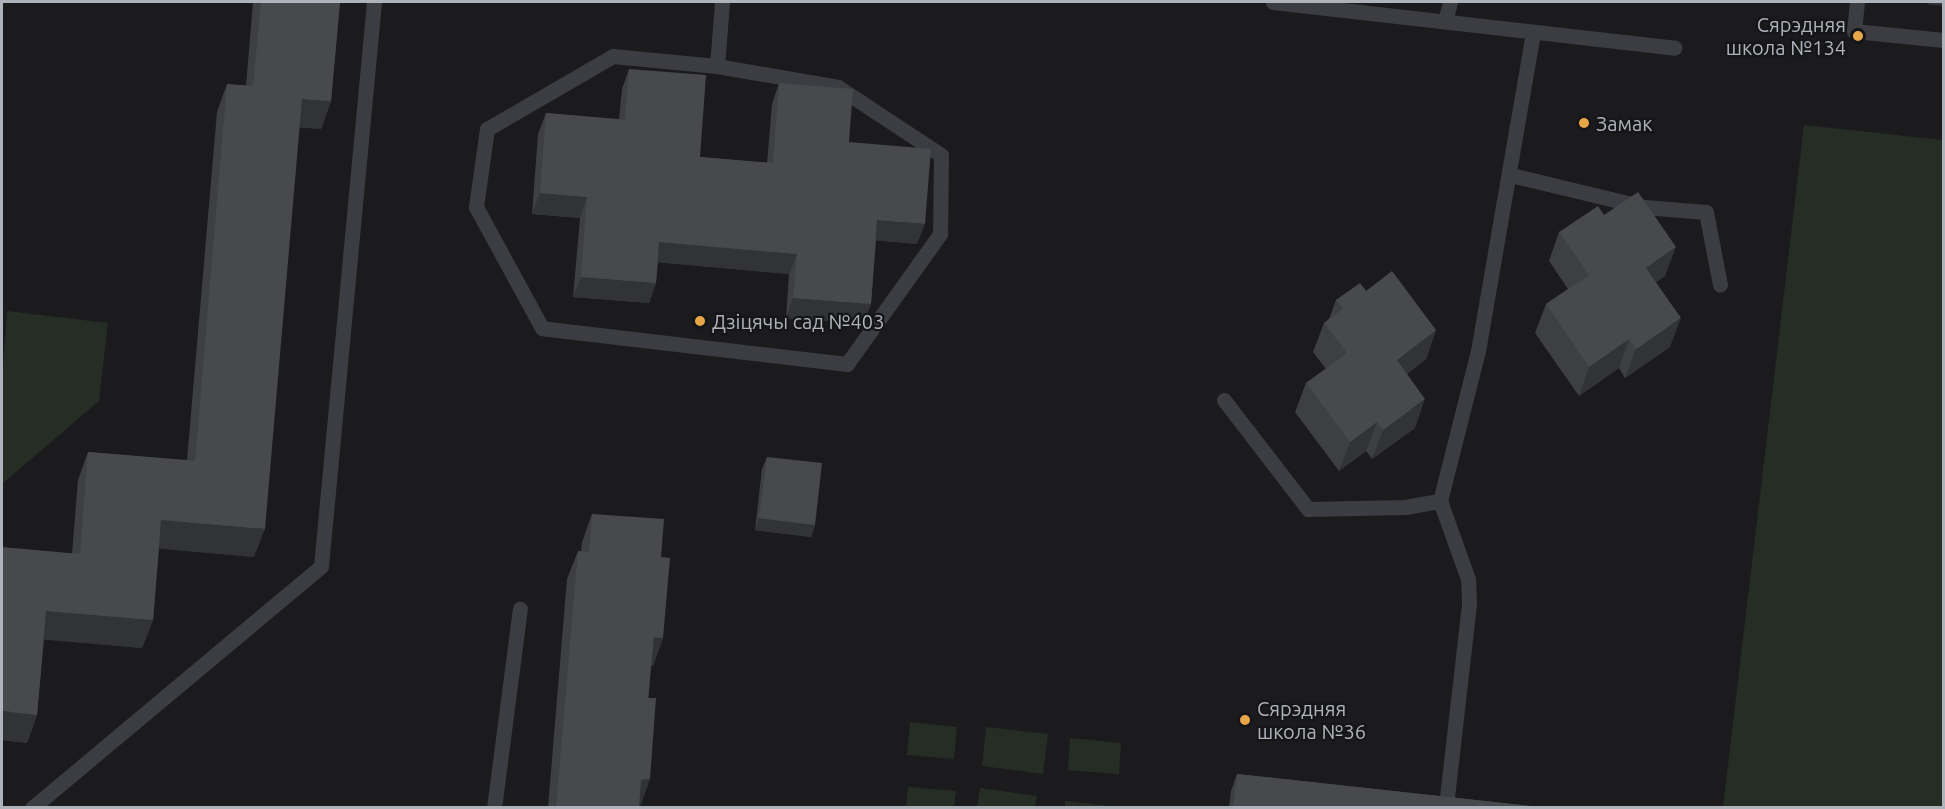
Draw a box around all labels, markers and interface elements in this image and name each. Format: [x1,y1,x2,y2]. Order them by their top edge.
place label: Сярэдняя школа №134 [1726,13,1846,60]
marker: Сярэдняя школа №134 [1851,29,1865,43]
place label: Замак [1596,111,1653,135]
marker: Замак [1577,116,1591,130]
place label: Дзіцячы сад №403 [712,309,884,333]
marker: Дзіцячы сад №403 [693,314,707,328]
place label: Сярэдняя школа №36 [1257,696,1366,743]
marker: Сярэдняя школа №36 [1238,713,1252,727]

